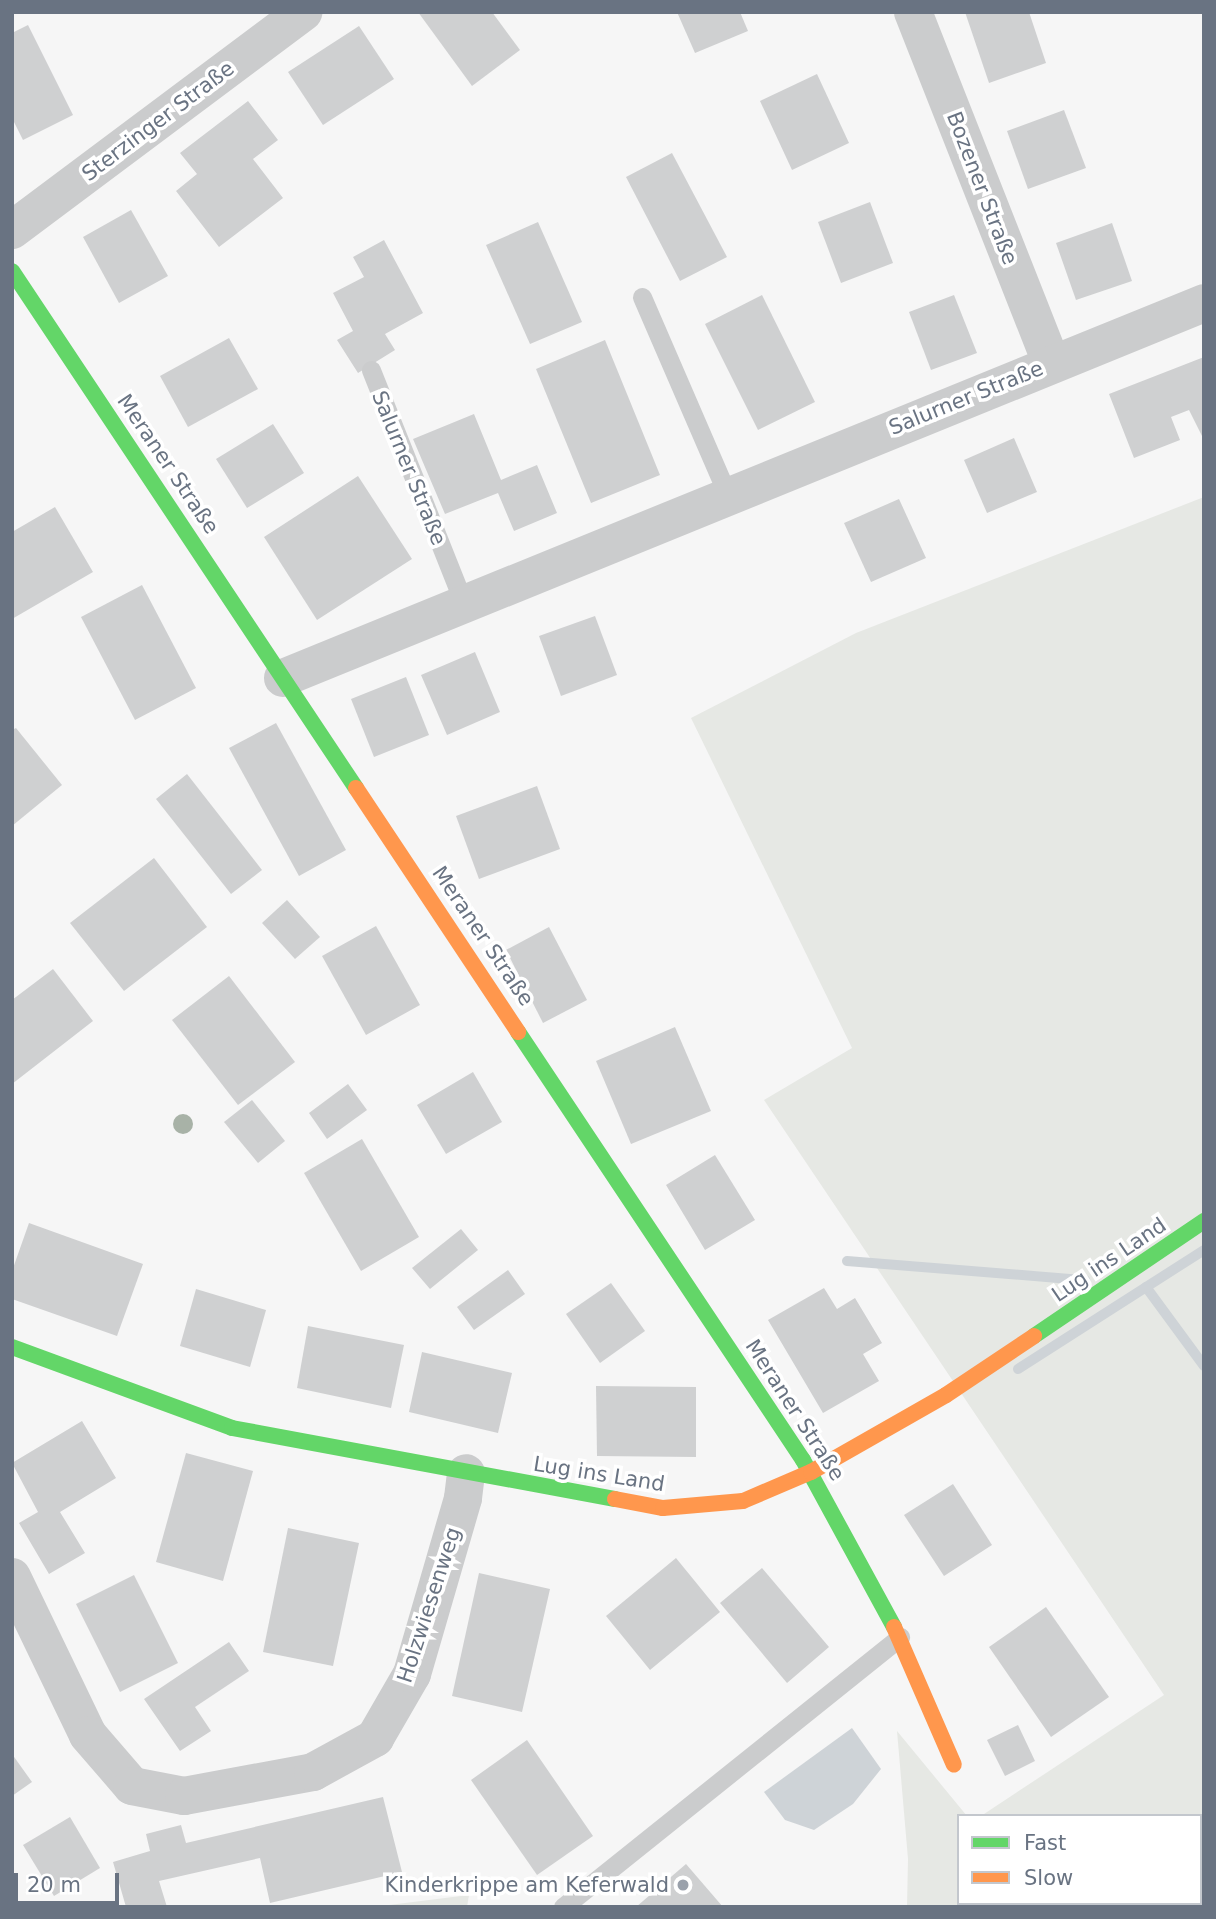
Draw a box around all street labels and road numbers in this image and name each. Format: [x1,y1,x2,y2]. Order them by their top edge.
street label: Sterzinger Straße [77,56,239,186]
street label: Bozener Straße [941,108,1023,268]
street label: Salurner Straße [885,356,1047,440]
street label: Salurner Straße [367,387,451,549]
street label: Meraner Straße [112,389,224,539]
street label: Meraner Straße [427,861,539,1011]
street label: Lug ins Land [1047,1212,1171,1308]
street label: Meraner Straße [740,1335,850,1485]
street label: Lug ins Land [532,1451,666,1497]
street label: Holzwiesenweg [392,1524,466,1686]

